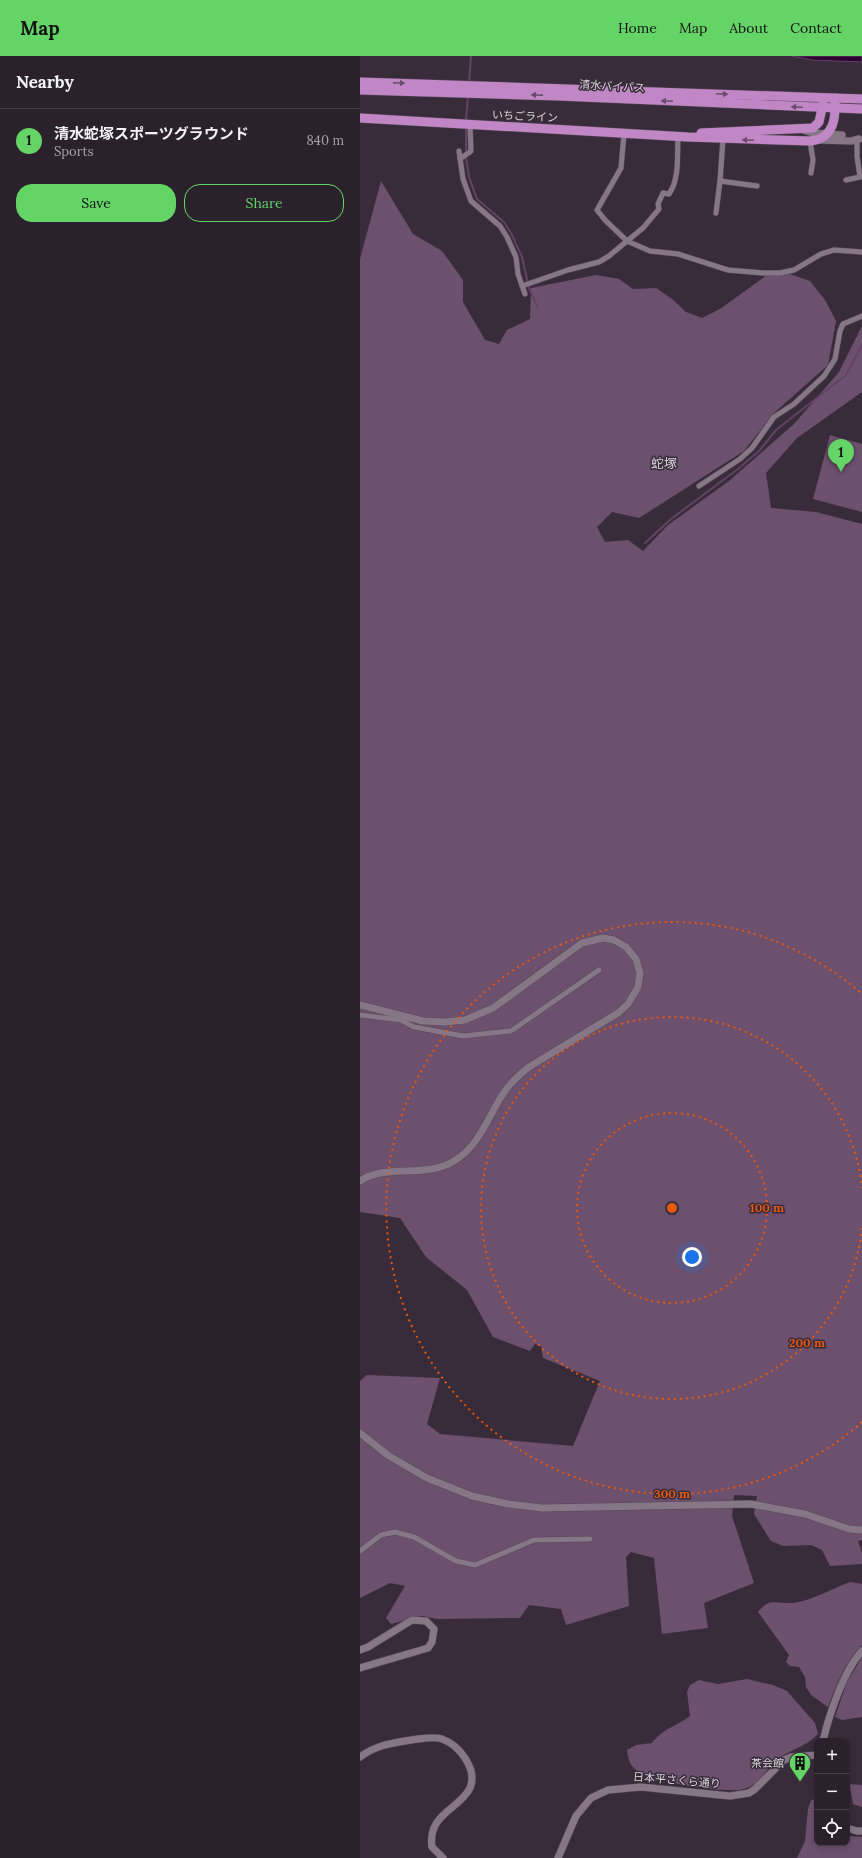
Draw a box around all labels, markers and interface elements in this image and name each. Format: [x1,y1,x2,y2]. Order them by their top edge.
text: Map [20,16,60,40]
text: Home [618,19,657,37]
text: Map [679,19,707,37]
text: About [729,19,768,37]
text: Contact [790,19,842,37]
text: Nearby [16,71,74,93]
street label: 清水バイパス [579,77,645,95]
one-way arrow [393,80,406,86]
one-way arrow [716,90,728,97]
one-way arrow [531,92,543,99]
one-way arrow [660,98,673,104]
one-way arrow [791,104,803,111]
street label: いちごライン [492,107,558,125]
text: 清水蛇塚スポーツグラウンド [54,124,249,143]
text: 1 [26,132,32,149]
text: 840 m [307,132,344,149]
one-way arrow [742,136,754,143]
text: Sports [54,143,93,160]
button: Save [16,184,176,222]
button: Share [184,184,344,222]
pin: 1 [828,439,854,472]
district label: 蛇塚 [651,455,677,472]
text: 100 m [750,1200,784,1215]
centre of rings [665,1201,679,1215]
your location [682,1247,702,1267]
text: 200 m [789,1335,825,1350]
text: 300 m [654,1486,690,1501]
map controls [814,1738,850,1846]
button: + [814,1738,850,1774]
building icon: 茶会館 [787,1750,813,1783]
place label: 茶会館 [751,1756,784,1770]
street label: 日本平さくら通り [633,1769,721,1791]
button: − [814,1774,850,1810]
button: locate [814,1810,850,1846]

